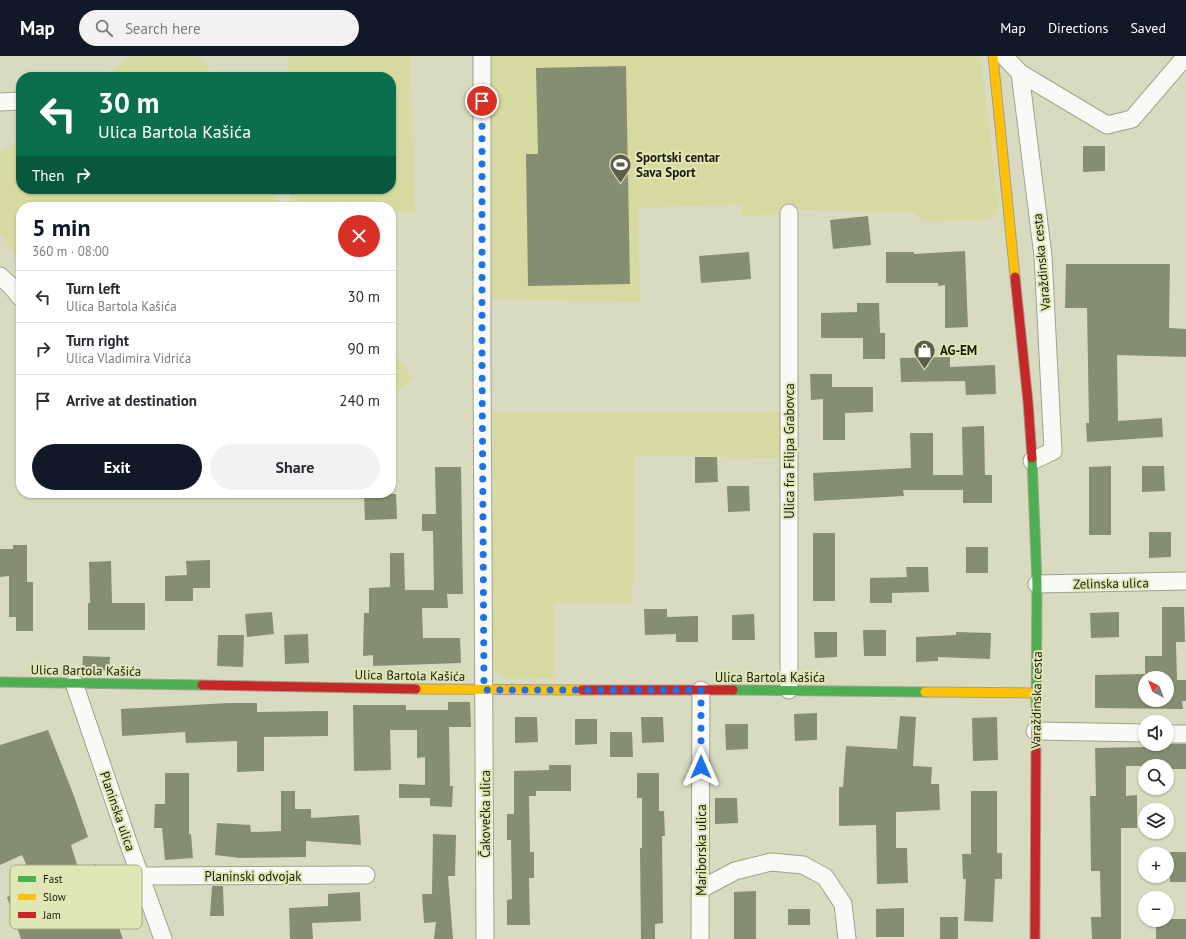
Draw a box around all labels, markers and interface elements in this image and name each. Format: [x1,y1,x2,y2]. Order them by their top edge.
search box [79,10,359,46]
text: Map [20,16,55,40]
icon: search [93,17,115,39]
text: Search here [125,19,201,38]
text: Map [1000,19,1026,37]
text: Directions [1048,19,1108,37]
text: Saved [1130,19,1166,37]
text: 30 m [98,84,159,121]
pin [465,84,499,118]
icon: left [32,88,84,140]
icon: arrive [471,90,493,112]
text: Ulica Bartola Kašića [98,120,251,143]
place label: Sportski centar Sava Sport [636,149,720,181]
sports icon: Sportski centar Sava Sport [607,151,633,184]
icon: right [72,164,94,186]
text: Then [32,166,64,185]
text: 5 min [32,212,91,243]
street label: Varaždinska cesta [1029,213,1054,312]
button: close [338,215,380,257]
text: 360 m · 08:00 [32,243,109,260]
text: Turn left [66,279,120,298]
icon: left [32,286,54,308]
text: 30 m [347,287,380,306]
text: Ulica Bartola Kašića [66,298,177,315]
text: Turn right [66,331,129,350]
shop icon: AG-EM [912,337,938,370]
icon: right [32,338,54,360]
text: 90 m [347,339,380,358]
place label: AG-EM [940,342,977,359]
text: Ulica Vladimira Vidrića [66,350,191,367]
street label: Ulica fra Filipa Grabovca [781,383,798,519]
icon: arrive [32,390,54,412]
text: Arrive at destination [66,391,197,410]
text: 240 m [339,391,380,410]
button: Exit [32,444,202,490]
button: Share [210,444,380,490]
street label: Zelinska ulica [1073,574,1149,593]
street label: Varaždinska cesta [1027,651,1046,750]
street label: Ulica Bartola Kašića [31,661,141,680]
street label: Ulica Bartola Kašića [355,666,465,685]
street label: Ulica Bartola Kašića [715,669,825,686]
north arrow [1138,671,1174,707]
map controls [1138,671,1174,927]
button: sound [1138,715,1174,751]
position arrow [680,746,722,788]
button: search [1138,759,1174,795]
street label: Planinska ulica [96,769,139,853]
street label: Čakovečka ulica [477,770,494,858]
button: layers [1138,803,1174,839]
street label: Mariborska ulica [693,804,710,896]
button: + [1138,847,1174,883]
legend [10,865,142,929]
street label: Planinski odvojak [204,868,302,885]
text: Fast [43,872,63,886]
text: Slow [43,890,66,904]
button: − [1138,891,1174,927]
text: Jam [42,908,61,922]

